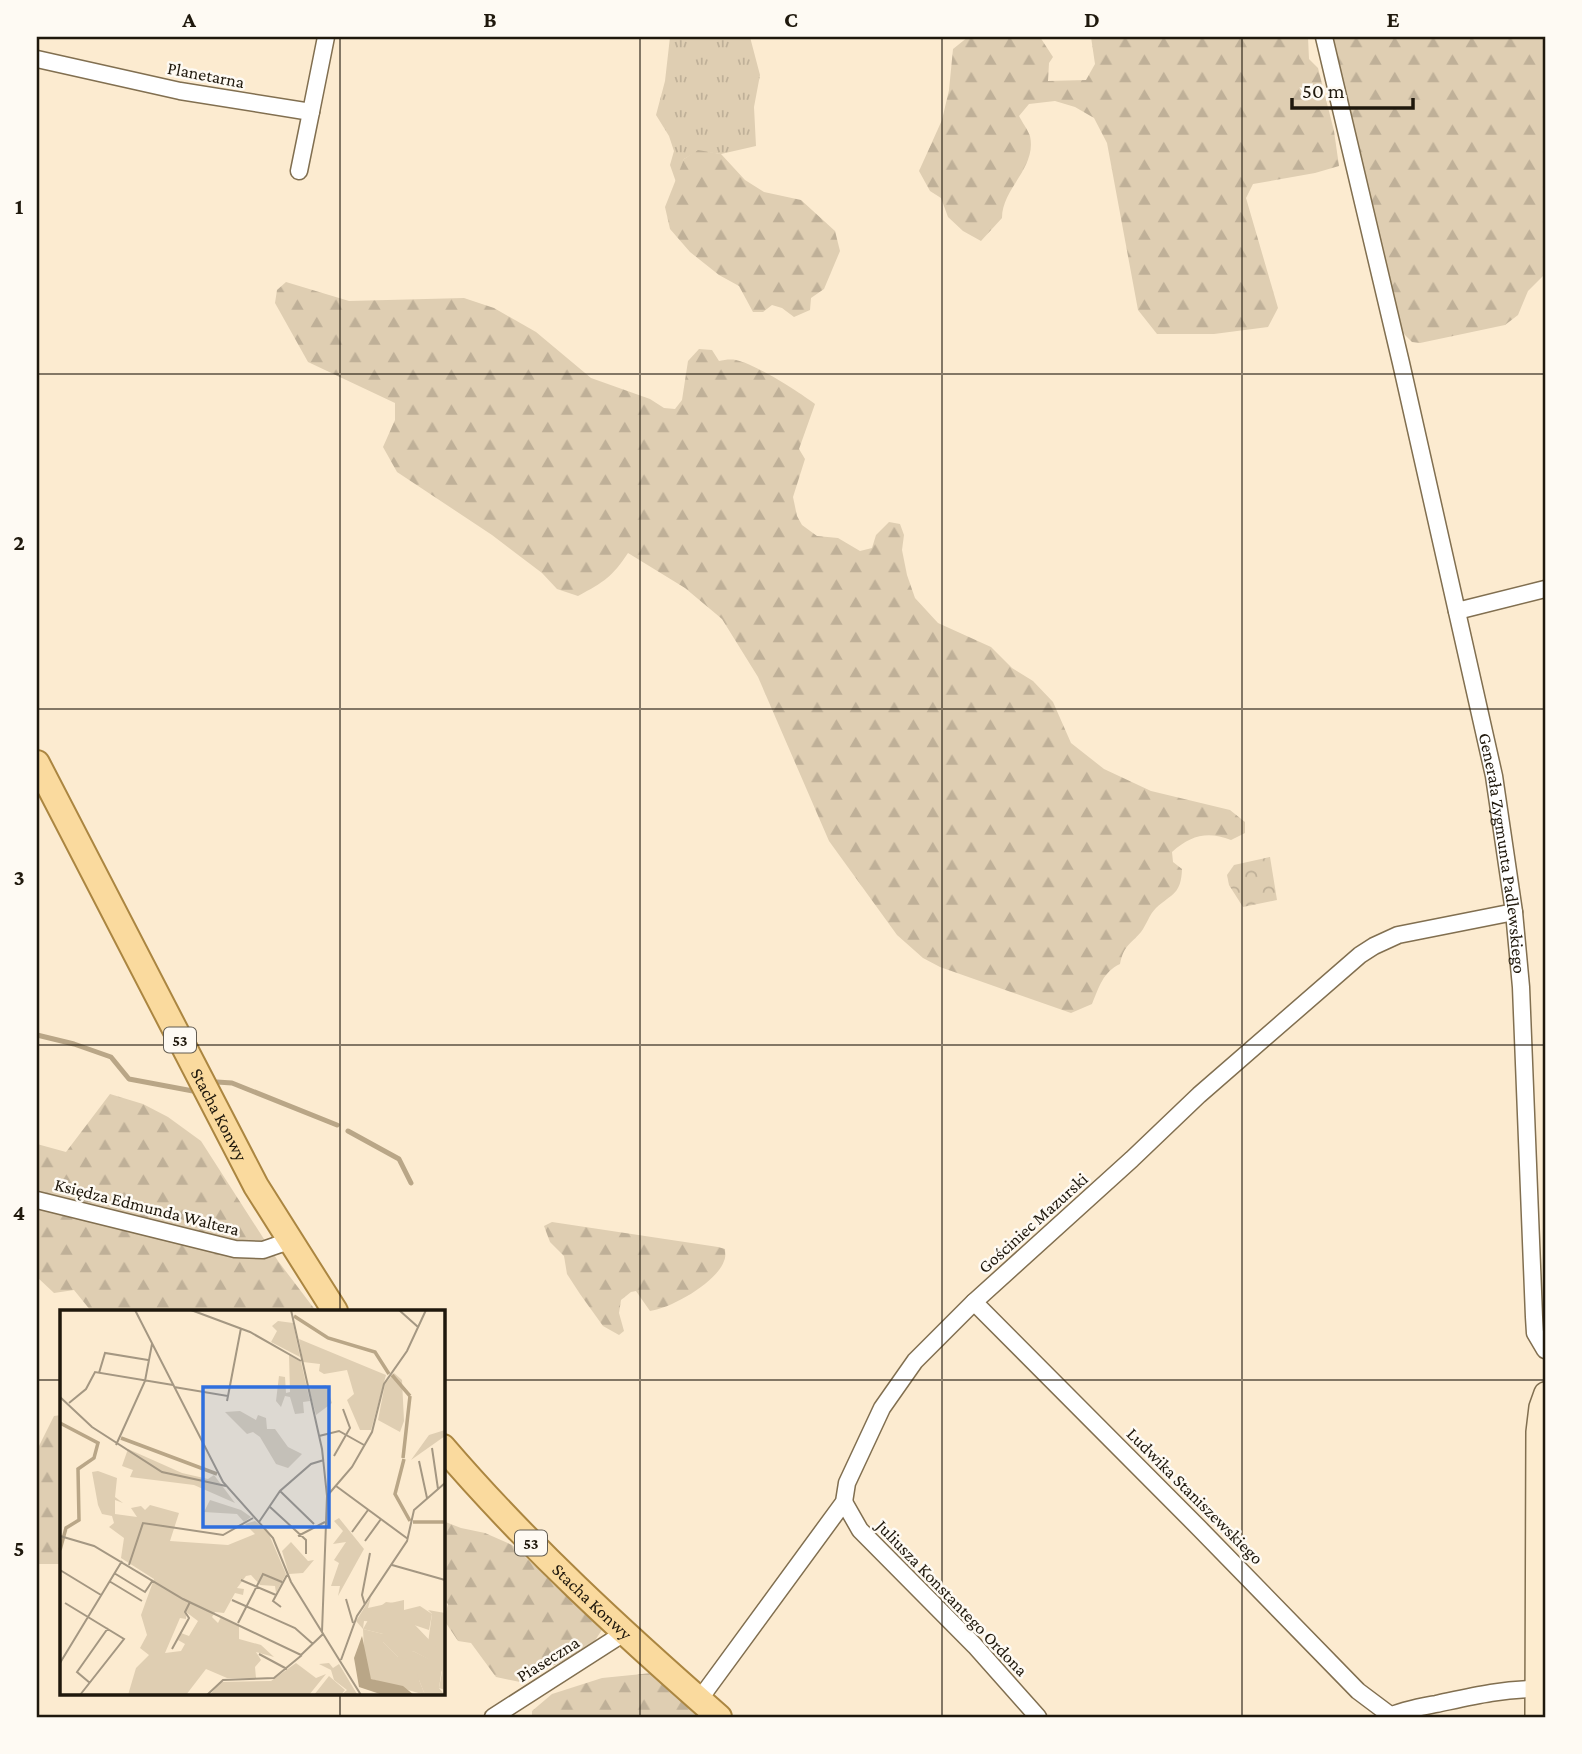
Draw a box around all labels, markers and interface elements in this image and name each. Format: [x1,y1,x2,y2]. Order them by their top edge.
text: A [181,6,196,32]
text: B [483,6,497,32]
text: C [784,6,798,32]
text: D [1084,6,1100,32]
text: E [1386,6,1400,32]
street label: Planetarna [166,58,246,92]
scale bar [1292,66,1412,110]
text: 50 m [1302,79,1345,103]
text: 1 [15,193,24,219]
text: 2 [13,529,25,555]
street label: Generała Zygmunta Padlewskiego [1475,731,1530,975]
text: 3 [13,864,25,890]
road number: 53 [164,1028,196,1052]
street label: Stacha Konwy [187,1065,252,1165]
street label: Gościniec Mazurski [974,1169,1092,1277]
street label: Księdza Edmunda Waltera [52,1174,242,1240]
text: 4 [13,1199,25,1225]
inset map [60,1310,444,1694]
street label: Ludwika Staniszewskiego [1123,1424,1267,1568]
street label: Juliusza Konstantego Ordona [871,1514,1032,1680]
road number: 53 [515,1530,547,1555]
text: 5 [13,1535,25,1561]
street label: Stacha Konwy [548,1559,636,1645]
street label: Piaseczna [513,1632,583,1686]

